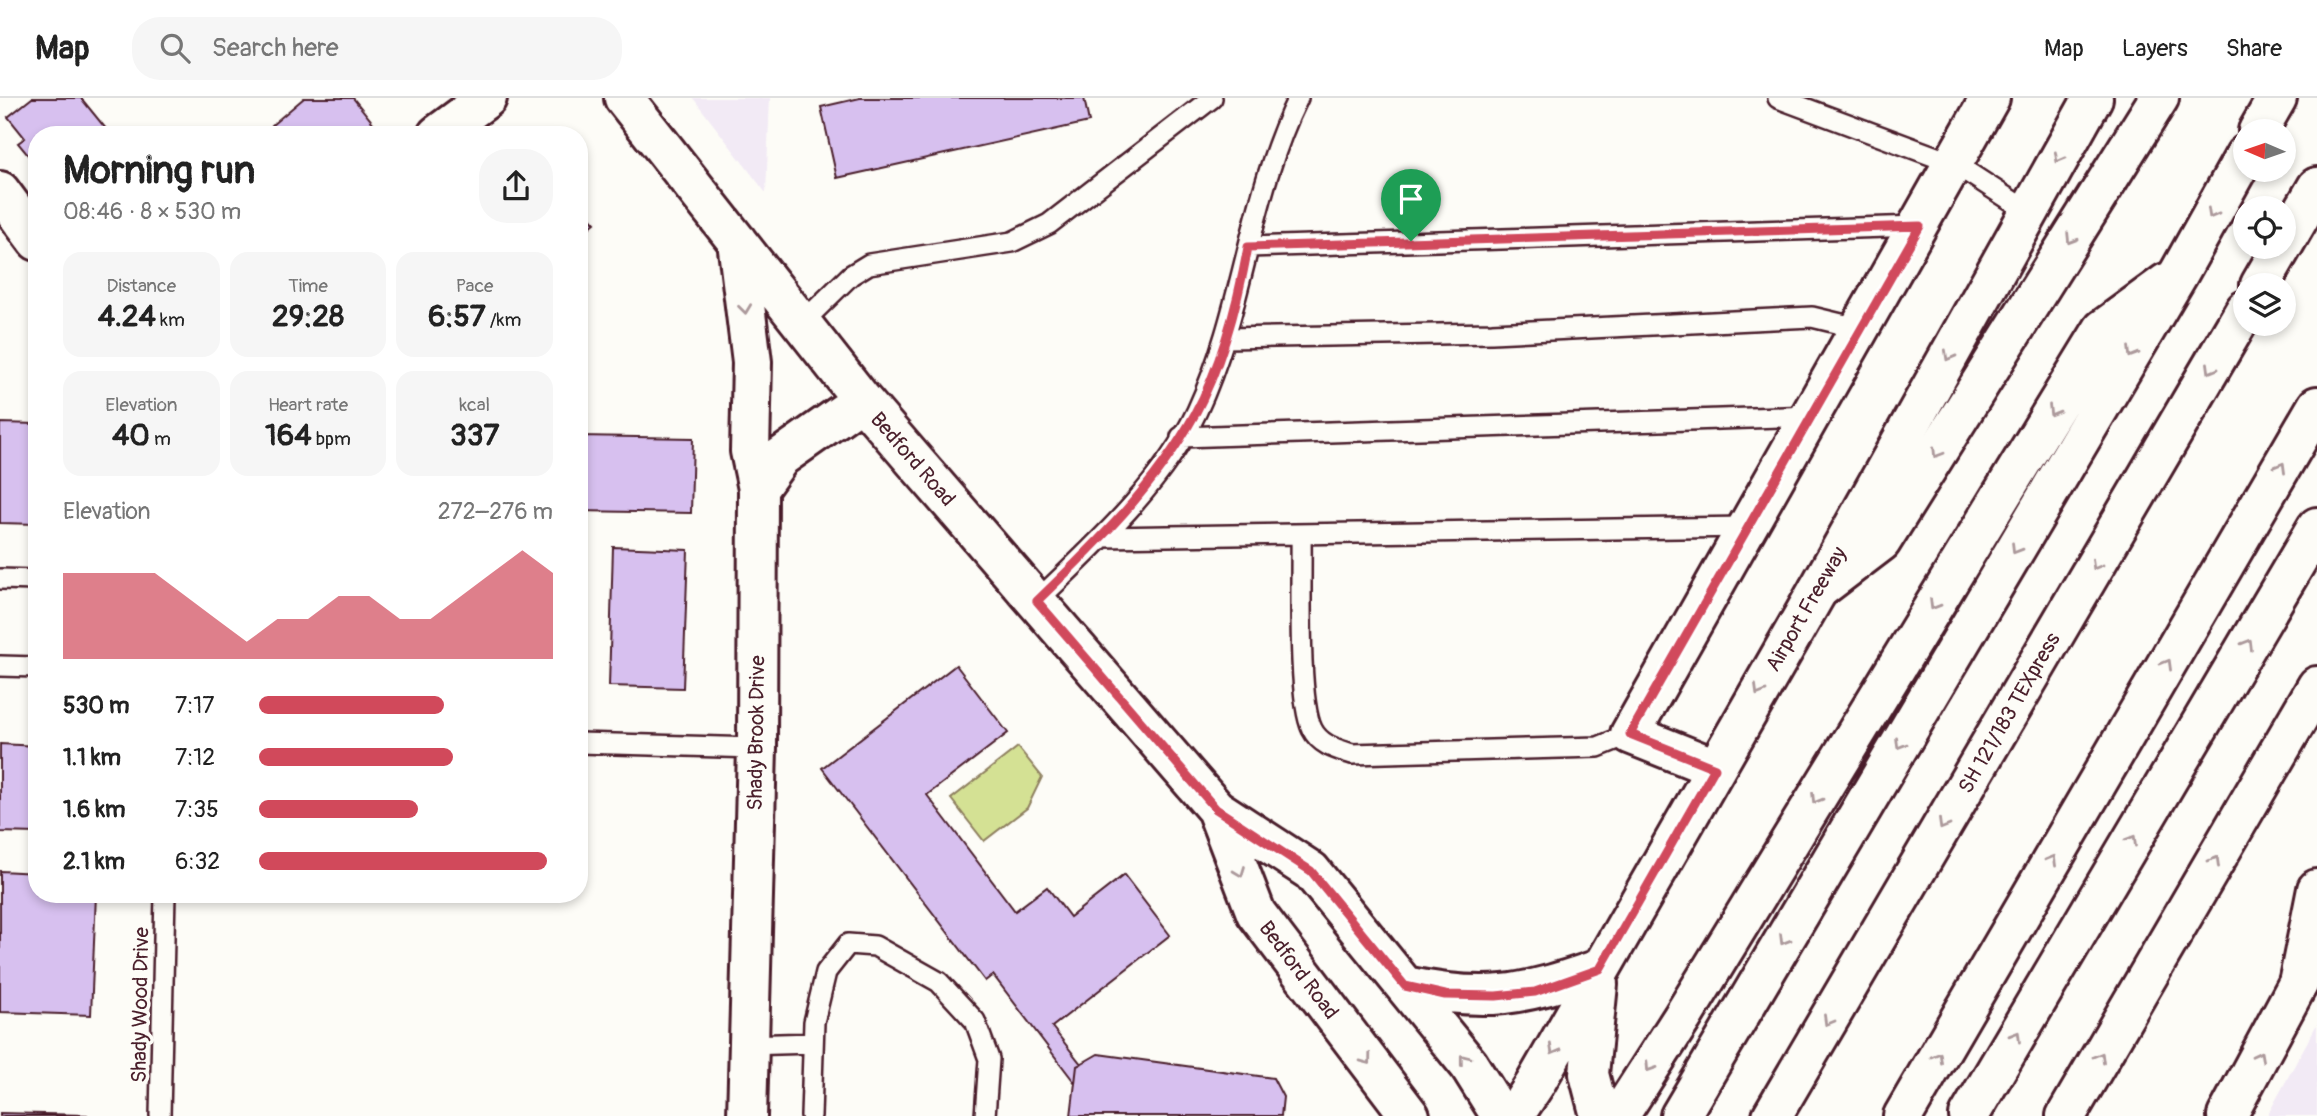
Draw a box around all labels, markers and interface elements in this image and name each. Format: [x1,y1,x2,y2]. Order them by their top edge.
search box [132,17,622,80]
text: Map [35,28,90,69]
icon: search [156,29,194,67]
text: Search here [212,32,339,64]
text: Map [2044,34,2084,63]
text: Layers [2122,34,2188,63]
text: Share [2226,34,2282,63]
north arrow [2233,119,2296,182]
map controls [2233,119,2296,336]
text: Morning run [63,147,255,195]
button: share [479,149,553,223]
one-way arrow [2054,150,2068,163]
pin [1381,169,1441,241]
icon: arrive [1392,180,1430,218]
button: locate [2233,196,2296,259]
text: 08:46 · 8 × 530 m [63,197,241,226]
one-way arrow [2207,207,2220,219]
one-way arrow [2066,231,2079,244]
button: layers [2233,273,2296,336]
text: Distance [107,274,176,298]
text: Time [288,274,328,298]
text: Pace [456,274,493,298]
text: 4.24 [98,298,156,335]
text: 29:28 [272,298,344,335]
text: 6:57 [428,298,486,335]
one-way arrow [738,303,753,315]
text: km [156,308,185,332]
text: /km [486,308,521,332]
one-way arrow [2127,345,2140,358]
one-way arrow [1944,349,1957,362]
one-way arrow [2206,361,2219,374]
text: Elevation [105,393,178,417]
text: Heart rate [268,393,348,417]
text: kcal [459,393,490,417]
one-way arrow [2048,403,2061,416]
street label: Bedford Road [864,407,961,512]
text: 40 [112,417,150,454]
text: 164 [265,417,312,454]
text: 337 [450,417,499,454]
text: m [150,427,171,451]
text: bpm [312,427,351,451]
one-way arrow [1932,445,1945,458]
one-way arrow [2273,462,2286,475]
text: Elevation [63,497,151,526]
text: 272–276 m [438,497,553,526]
one-way arrow [2011,541,2024,554]
street label: Airport Freeway [1760,542,1853,677]
one-way arrow [2091,558,2104,571]
one-way arrow [1929,598,1942,611]
street label: SH 121/183 TEXpress [1952,627,2067,799]
one-way arrow [2239,639,2252,652]
street label: Shady Brook Drive [742,654,771,811]
one-way arrow [2159,659,2172,671]
one-way arrow [1754,683,1767,696]
text: 530 m [63,691,129,720]
text: 7:17 [175,691,214,720]
one-way arrow [1895,737,1908,750]
text: 1.1 km [63,743,121,772]
text: 7:12 [175,743,215,772]
one-way arrow [1811,792,1824,805]
text: 1.6 km [63,795,125,824]
text: 7:35 [175,795,219,824]
one-way arrow [1938,817,1951,830]
one-way arrow [2124,835,2137,848]
text: 2.1 km [63,847,125,876]
text: 6:32 [175,847,220,876]
one-way arrow [2044,855,2057,868]
one-way arrow [2207,855,2220,868]
one-way arrow [1232,866,1246,878]
street label: Bedford Road [1253,916,1344,1025]
street label: Shady Wood Drive [126,926,155,1083]
one-way arrow [1779,932,1792,945]
one-way arrow [1823,1014,1836,1026]
one-way arrow [2008,1031,2021,1044]
one-way arrow [1549,1043,1562,1056]
one-way arrow [2251,1051,2264,1063]
one-way arrow [1359,1052,1372,1064]
one-way arrow [1929,1052,1942,1065]
one-way arrow [2092,1052,2105,1065]
one-way arrow [1459,1054,1472,1067]
one-way arrow [1646,1059,1659,1072]

